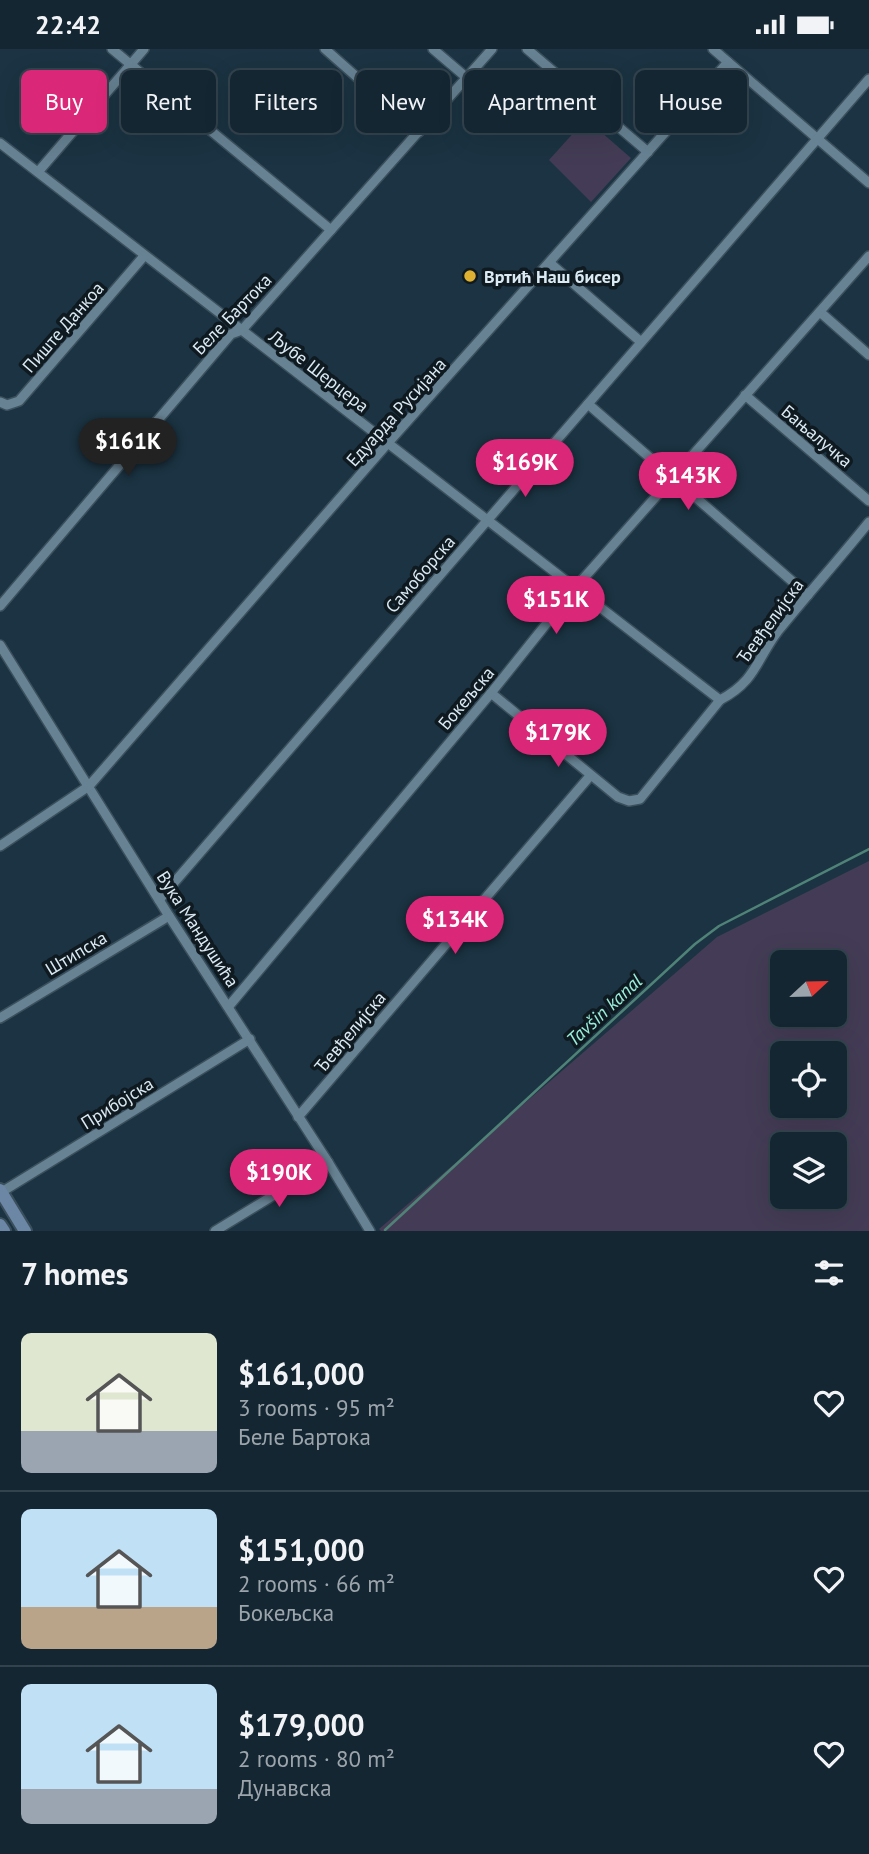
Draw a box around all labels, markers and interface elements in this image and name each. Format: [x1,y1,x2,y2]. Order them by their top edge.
text: 22:42 [35,8,101,41]
chip: Buy [21,70,107,133]
chip: Rent [121,70,216,133]
chip: Filters [230,70,342,133]
chip: New [356,70,450,133]
chip: Apartment [464,70,621,133]
chip: House [635,70,747,133]
place label: Вртић Наш бисер [484,265,621,288]
marker: Вртић Наш бисер [462,268,478,284]
street label: Беле Бартока [188,269,276,359]
street label: Пиште Данкоа [17,277,109,377]
street label: Љубе Шерцера [264,324,374,417]
street label: Едуарда Русијана [341,353,451,471]
street label: Бањалучка [777,400,857,472]
pin: $161K [79,419,177,478]
text: $161K [95,426,161,455]
pin: $169K [476,440,574,499]
text: $169K [492,447,558,476]
pin: $143K [639,453,737,512]
text: $143K [655,460,721,489]
street label: Самоборска [380,531,460,617]
street label: Ђевђелијска [732,574,808,668]
pin: $151K [507,577,605,636]
text: $151K [523,584,589,613]
street label: Бокељска [433,662,499,734]
pin: $179K [509,709,607,769]
text: $179K [525,717,591,746]
street label: Вука Мандушића [152,866,244,992]
pin: $134K [406,897,504,956]
text: $134K [422,904,488,933]
street label: Штипска [41,926,111,980]
north arrow [770,950,847,1027]
map controls [770,950,847,1209]
water label: Tavšin kanal [561,969,647,1051]
street label: Ђевђелијска [309,987,391,1077]
button: locate [770,1041,847,1118]
street label: Прибојска [76,1072,158,1134]
button: layers [770,1132,847,1209]
pin: $190K [230,1149,328,1209]
text: $190K [246,1157,312,1186]
text: 7 homes [21,1254,129,1293]
icon: filters [810,1254,848,1292]
text: $161,000 [238,1354,365,1393]
icon: home [77,1361,161,1445]
icon: heart [810,1384,848,1422]
text: 3 rooms · 95 m² [238,1393,395,1422]
text: Беле Бартока [238,1422,371,1451]
text: $151,000 [238,1530,365,1569]
icon: home [77,1537,161,1621]
icon: heart [810,1560,848,1598]
text: 2 rooms · 66 m² [238,1569,395,1598]
text: Бокељска [238,1598,334,1627]
text: $179,000 [238,1705,365,1744]
icon: home [77,1712,161,1796]
icon: heart [810,1735,848,1773]
text: 2 rooms · 80 m² [238,1744,395,1773]
text: Дунавска [238,1773,332,1802]

